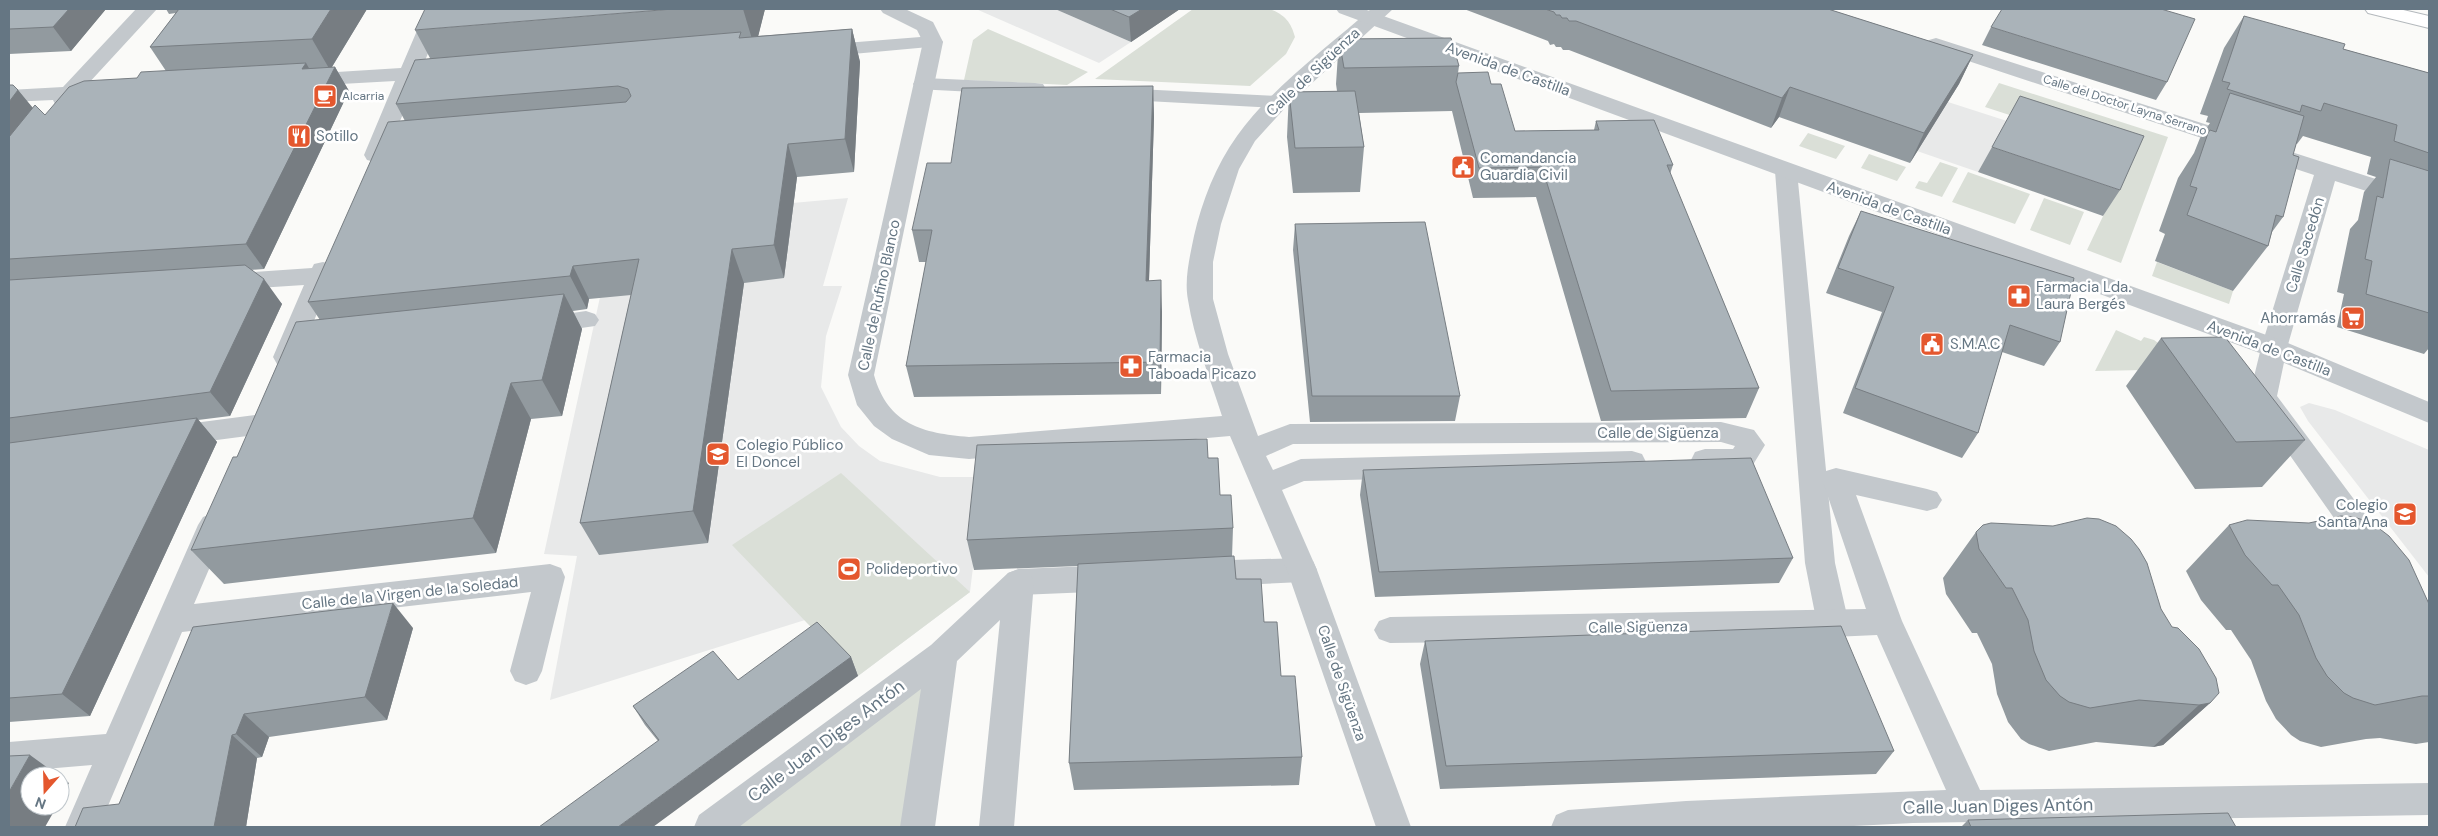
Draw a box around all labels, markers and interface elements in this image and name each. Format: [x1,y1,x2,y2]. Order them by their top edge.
street label: Calle de Sigüenza [1262,23,1364,121]
street label: Avenida de Castilla [1443,37,1573,101]
street label: Calle del Doctor Layna Serrano [2041,71,2209,139]
cafe icon: Alcarria [312,83,338,109]
place label: Alcarria [342,88,384,104]
restaurant icon: Sotillo [286,123,312,149]
place label: Sotillo [316,126,358,146]
place label: Comandancia Guardia Civil [1480,148,1576,185]
public building icon: Comandancia Guardia Civil [1450,154,1476,180]
street label: Avenida de Castilla [1824,176,1954,240]
street label: Calle Sacedón [2281,195,2329,295]
street label: Calle de Rufino Blanco [853,217,905,372]
place label: Farmacia Lda. Laura Bergés [2036,277,2131,314]
pharmacy icon: Farmacia Lda. Laura Bergés [2006,283,2032,309]
supermarket icon: Ahorramás [2340,305,2366,331]
place label: Ahorramás [2260,308,2336,328]
street label: Avenida de Castilla [2204,315,2334,381]
public building icon: S.M.A.C [1919,331,1945,357]
place label: S.M.A.C [1950,334,2001,354]
place label: Farmacia Taboada Picazo [1148,347,1256,384]
pharmacy icon: Farmacia Taboada Picazo [1118,353,1144,379]
street label: Calle de Sigüenza [1597,423,1719,443]
place label: Colegio Público El Doncel [736,435,844,472]
school or university icon: Colegio Público El Doncel [705,441,731,467]
place label: Colegio Santa Ana [2318,495,2388,532]
school or university icon: Colegio Santa Ana [2392,501,2418,527]
sports icon: Polideportivo [836,556,862,582]
place label: Polideportivo [866,559,958,579]
street label: Calle de la Virgen de la Soledad [301,572,519,614]
street label: Calle Sigüenza [1588,616,1688,638]
street label: Calle de Sigüenza [1313,622,1371,744]
street label: Calle Juan Diges Antón [743,674,909,808]
north arrow [20,766,70,816]
street label: Calle Juan Diges Antón [1903,792,2093,820]
text: N [33,793,48,813]

